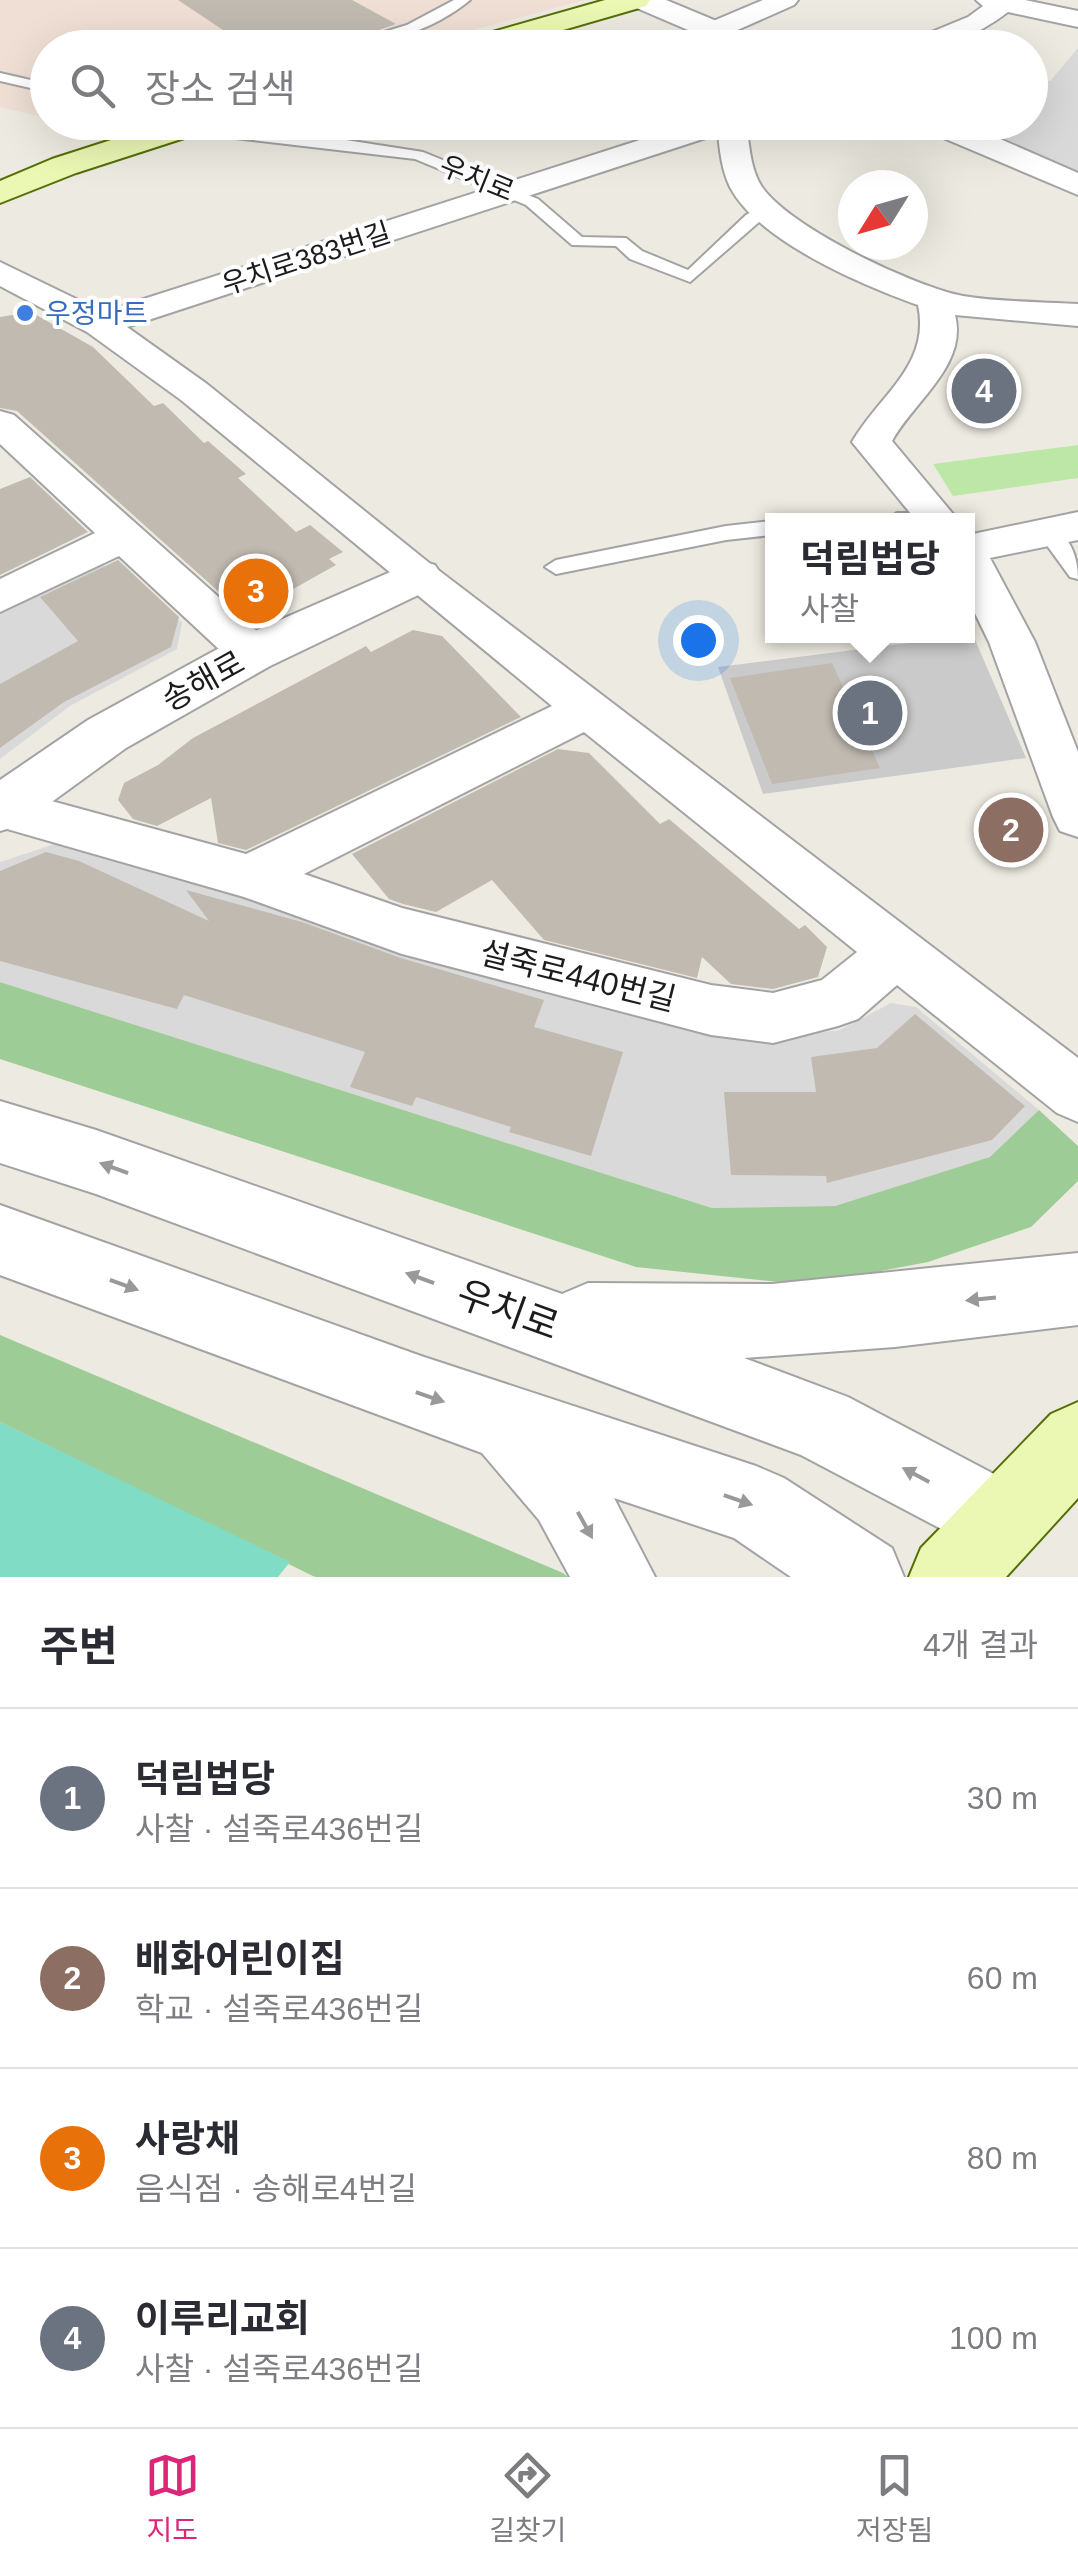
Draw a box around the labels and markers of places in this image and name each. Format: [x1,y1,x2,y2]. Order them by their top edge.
place label: 우정마트 [45,298,148,329]
marker: 우정마트 [14,302,36,324]
pin: 4 [952,354,1016,428]
pin: 3 [224,554,288,628]
pin: 1 [838,676,902,750]
pin: 2 [978,792,1044,868]

